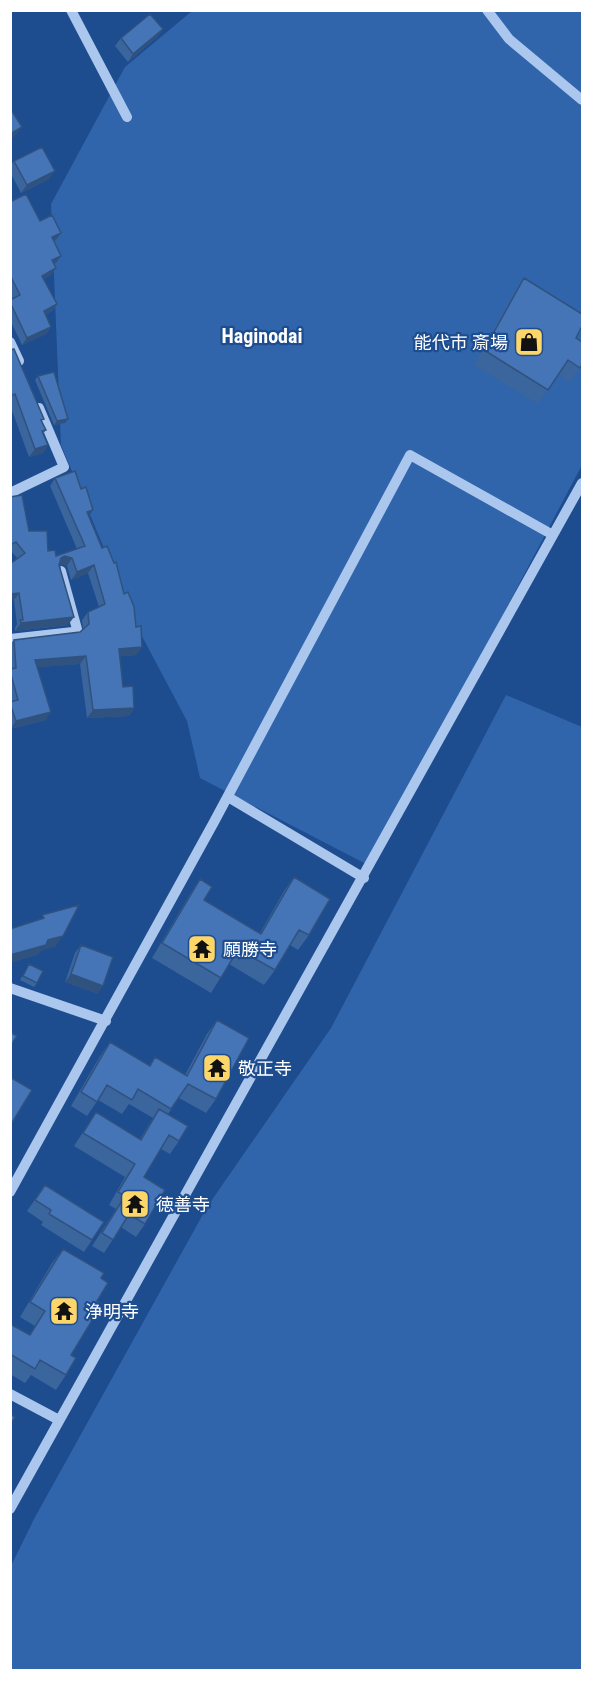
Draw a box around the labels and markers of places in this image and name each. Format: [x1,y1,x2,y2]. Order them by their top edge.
shop icon: 能代市 斎場 [513,326,545,358]
place label: 能代市 斎場 [414,332,508,353]
temple icon: 願勝寺 [186,933,218,965]
place label: 願勝寺 [223,939,277,960]
temple icon: 敬正寺 [201,1052,233,1084]
place label: 敬正寺 [238,1058,292,1079]
temple icon: 徳善寺 [119,1188,151,1220]
place label: 徳善寺 [156,1194,210,1215]
temple icon: 浄明寺 [48,1295,80,1327]
place label: 浄明寺 [85,1301,139,1322]

